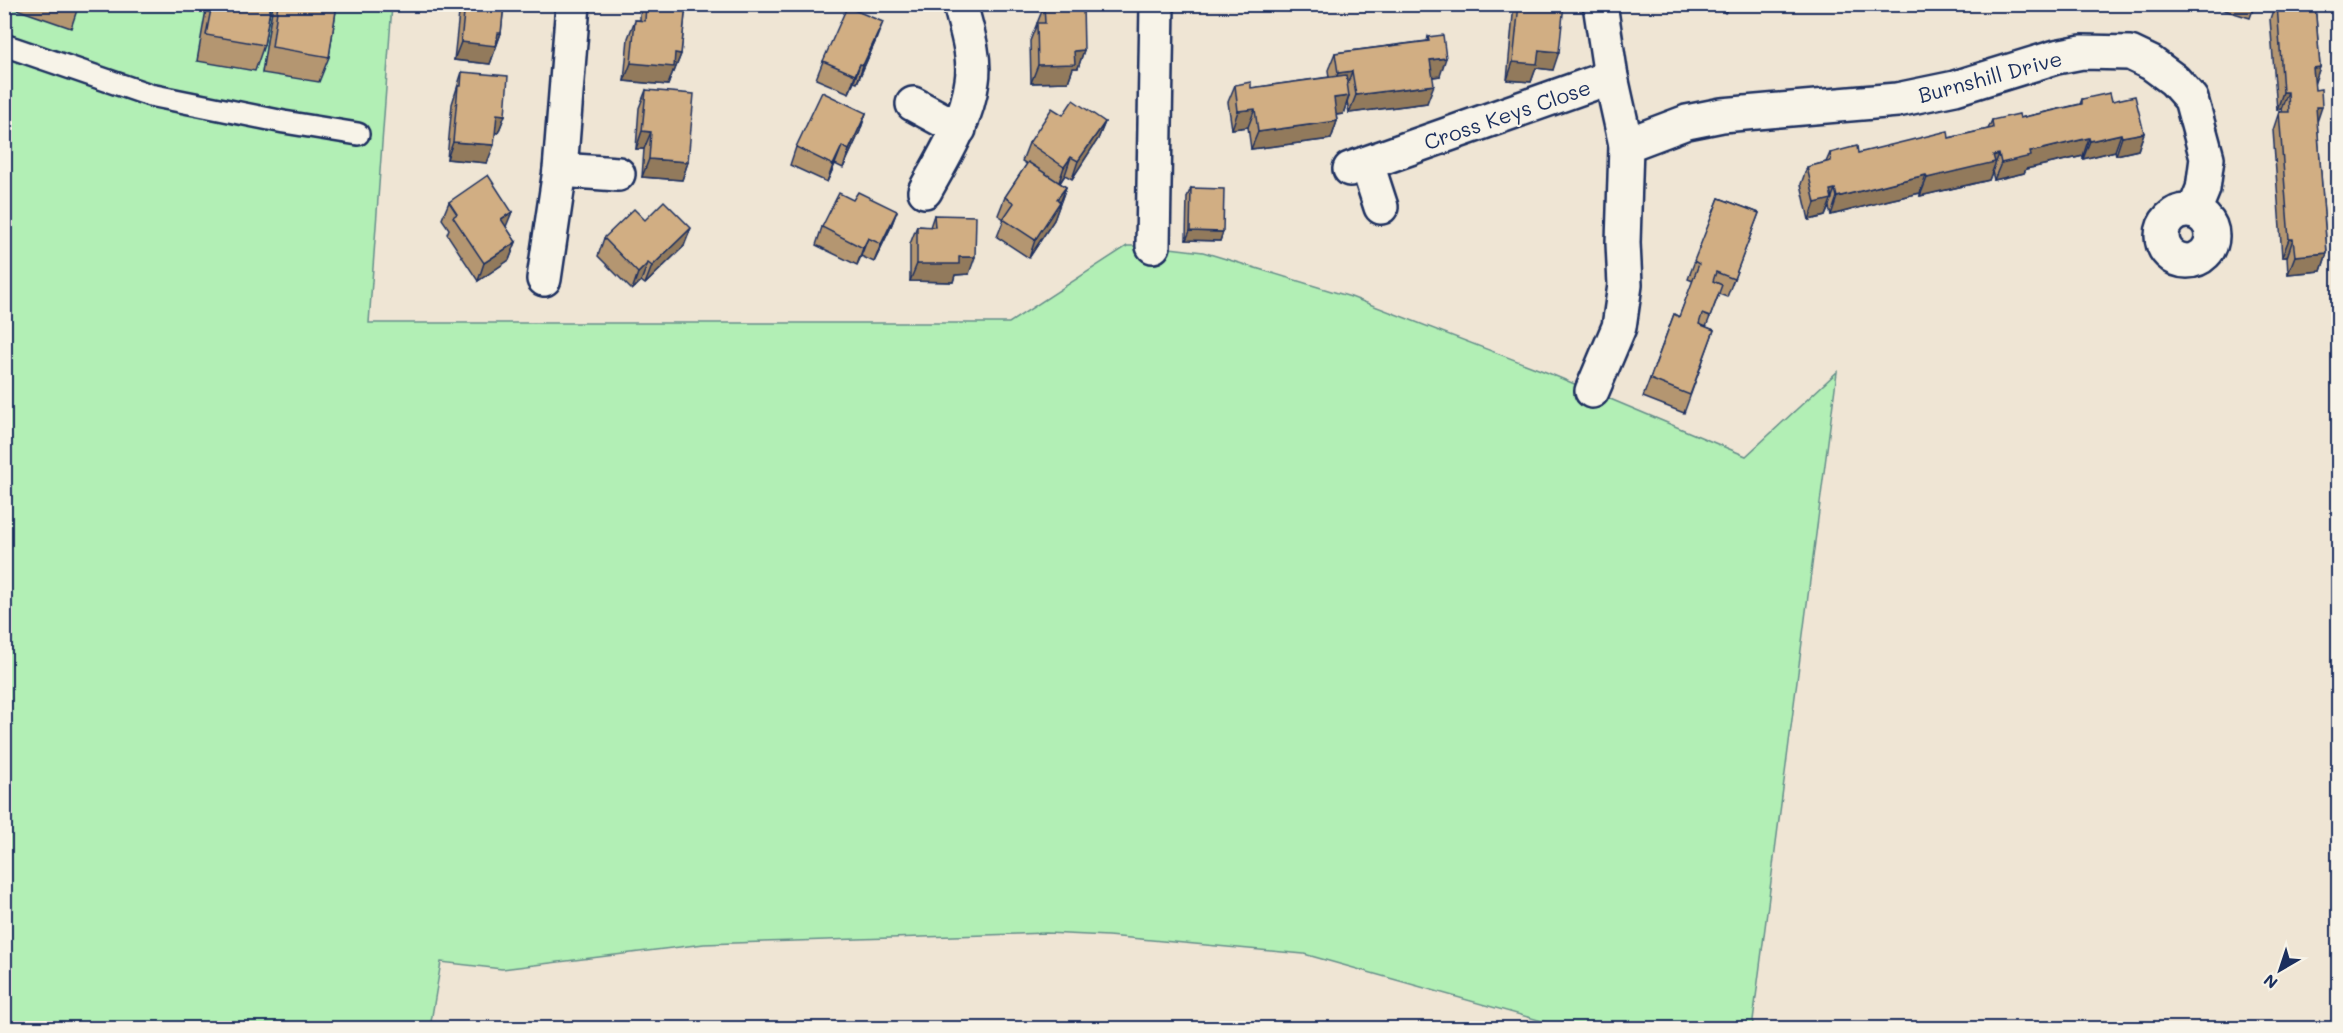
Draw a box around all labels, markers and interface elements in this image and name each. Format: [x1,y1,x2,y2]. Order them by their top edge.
street label: Burnshill Drive [1915,44,2065,108]
street label: Cross Keys Close [1420,73,1594,155]
north arrow [2250,940,2310,1000]
text: N [2259,970,2282,994]

